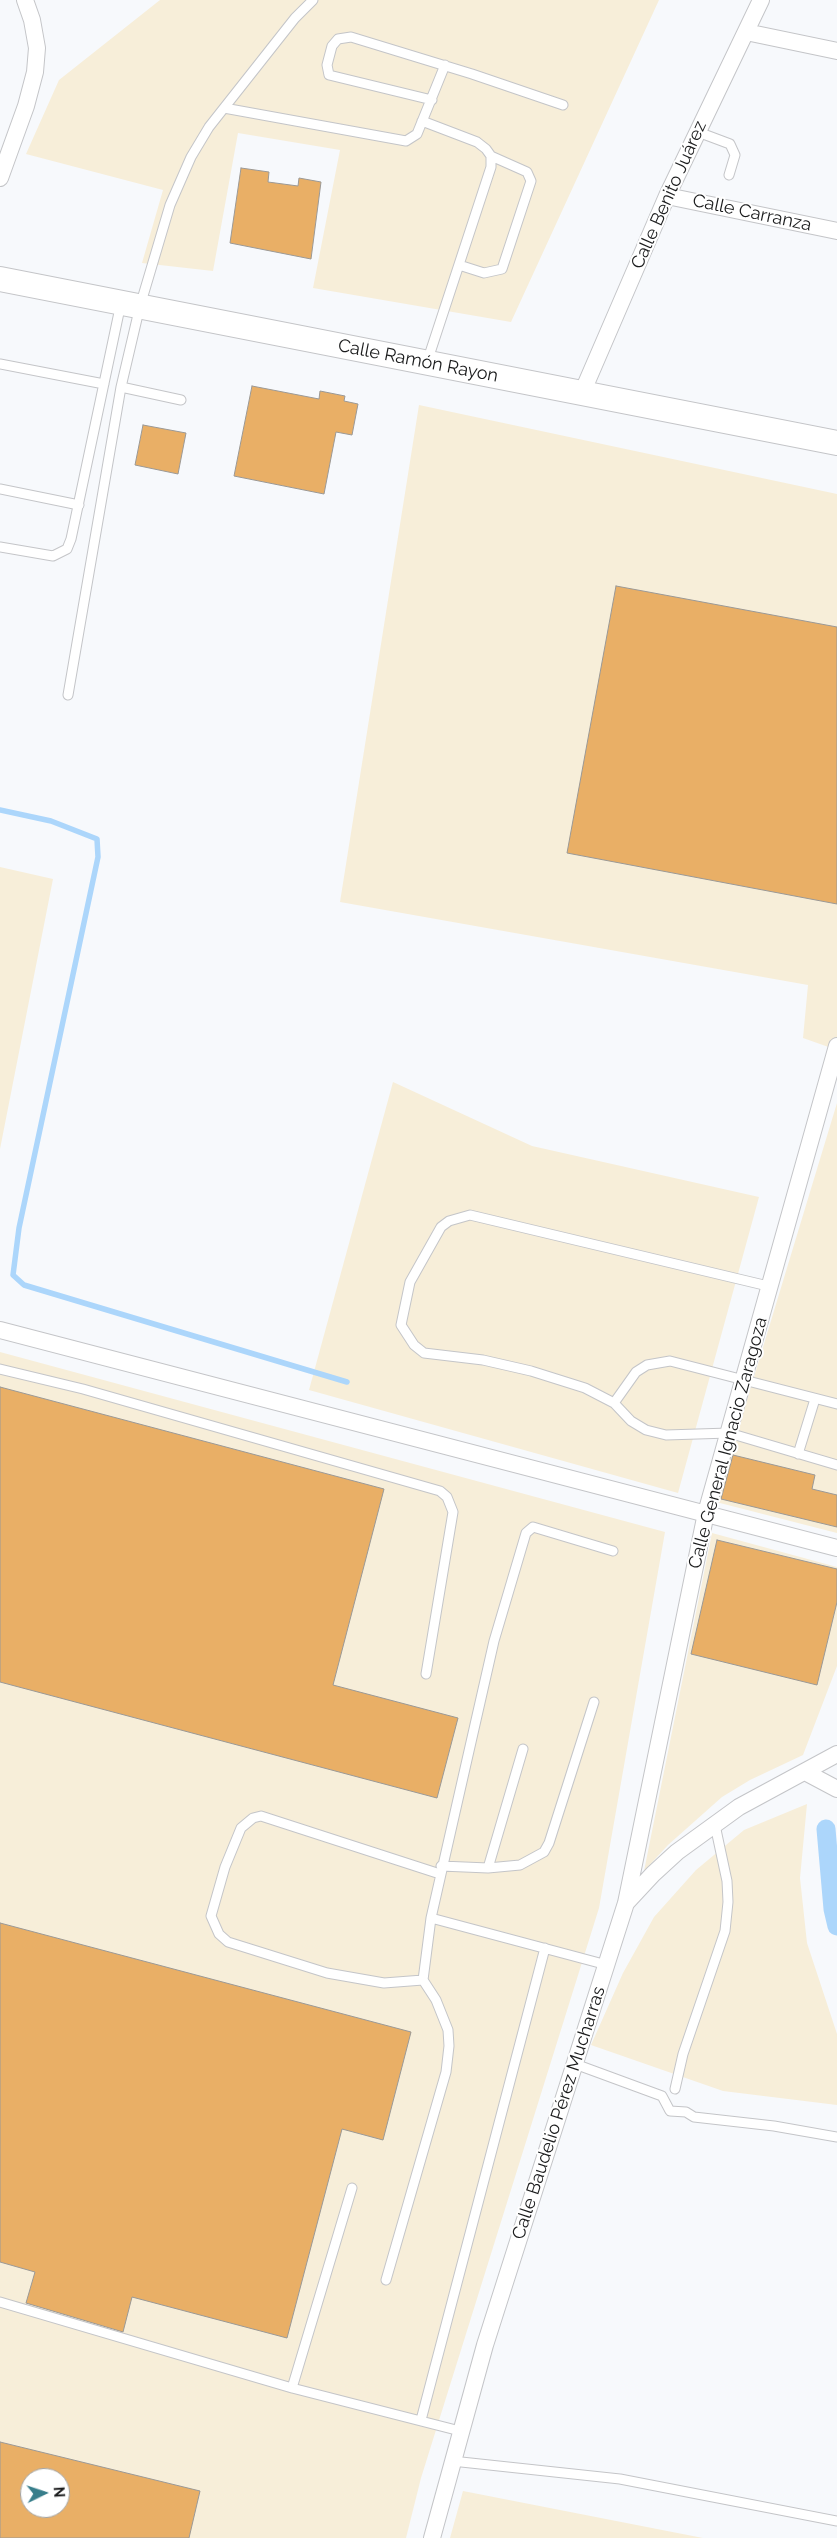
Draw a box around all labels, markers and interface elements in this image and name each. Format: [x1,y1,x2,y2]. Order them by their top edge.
street label: Calle Benito Juárez [627,118,711,272]
street label: Calle Carranza [691,190,813,236]
street label: Calle Ramón Rayon [336,335,500,387]
street label: Calle General Ignacio Zaragoza [684,1315,772,1571]
street label: Calle Baudelio Pérez Mucharras [508,1984,610,2242]
north arrow [20,2468,70,2518]
text: N [51,2486,67,2498]

